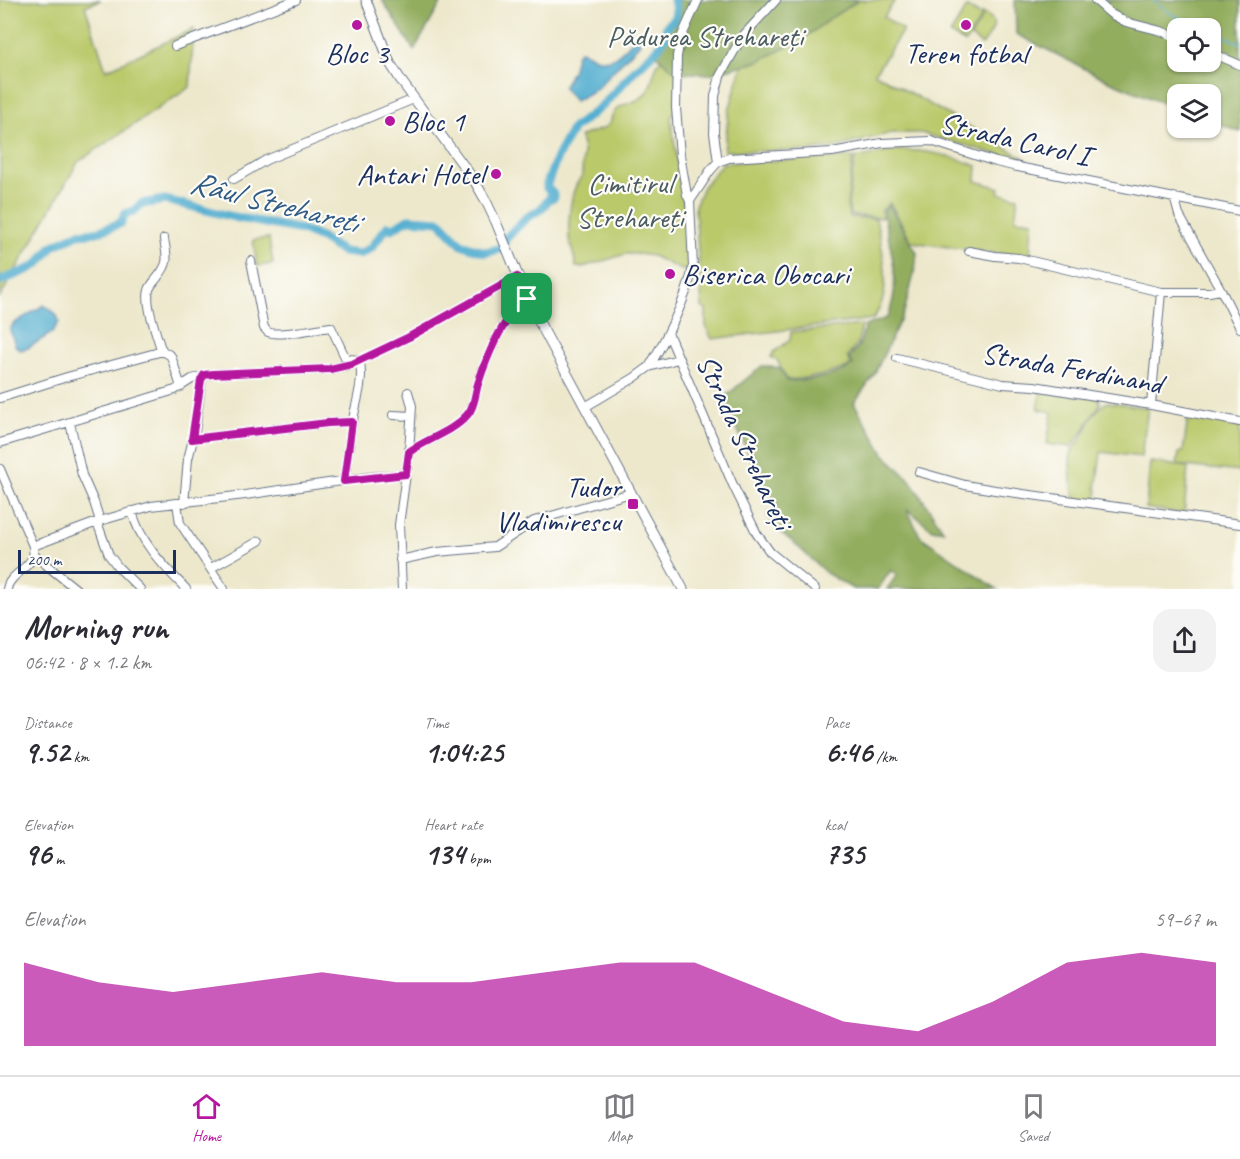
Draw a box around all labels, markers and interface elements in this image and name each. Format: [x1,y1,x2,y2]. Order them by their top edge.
park label: Pădurea Strehareți [607,17,807,55]
marker: Bloc 3 [350,18,364,32]
marker: Teren fotbal [959,18,973,32]
map controls [1167,18,1221,138]
button: locate [1167,18,1221,72]
place label: Bloc 3 [326,34,391,72]
place label: Teren fotbal [905,34,1032,72]
button: layers [1167,84,1221,138]
place label: Bloc 1 [402,102,466,140]
street label: Strada Carol I [937,103,1100,176]
marker: Bloc 1 [383,114,397,128]
place label: Antari Hotel [357,155,489,193]
water label: Râul Strehareți [186,161,370,245]
park label: Cimitirul Strehareți [576,164,687,236]
marker: Antari Hotel [489,167,503,181]
place label: Biserica Obocari [682,255,853,293]
marker: Biserica Obocari [663,267,677,281]
pin [501,273,552,324]
icon: arrive [510,282,543,315]
street label: Strada Ferdinand [979,333,1169,403]
street label: Strada Strehareți [688,349,803,539]
place label: Tudor Vladimirescu [495,468,623,540]
marker: Tudor Vladimirescu [626,497,640,511]
scale bar [18,547,176,574]
text: 200 m [27,550,61,570]
text: Morning run [24,606,168,648]
button: share [1153,609,1216,672]
text: 06:42 · 8 × 1.2 km [24,650,151,675]
text: Distance [24,713,72,733]
text: Time [424,713,449,733]
text: Pace [825,713,849,733]
text: 9.52 [24,733,70,771]
text: 1:04:25 [424,733,503,771]
text: 6:46 [825,733,872,771]
text: km [70,747,89,767]
text: /km [872,747,897,767]
text: Elevation [24,815,73,835]
text: Heart rate [424,815,483,835]
text: kcal [825,815,846,835]
text: 96 [24,835,51,873]
text: 134 [424,835,465,873]
text: 735 [825,835,865,873]
text: m [51,849,64,869]
text: bpm [465,849,491,869]
text: Elevation [24,907,86,932]
text: 59–67 m [1155,907,1216,932]
tab: Home [190,1090,223,1146]
tab: Map [603,1090,636,1146]
tab: Saved [1017,1090,1050,1146]

